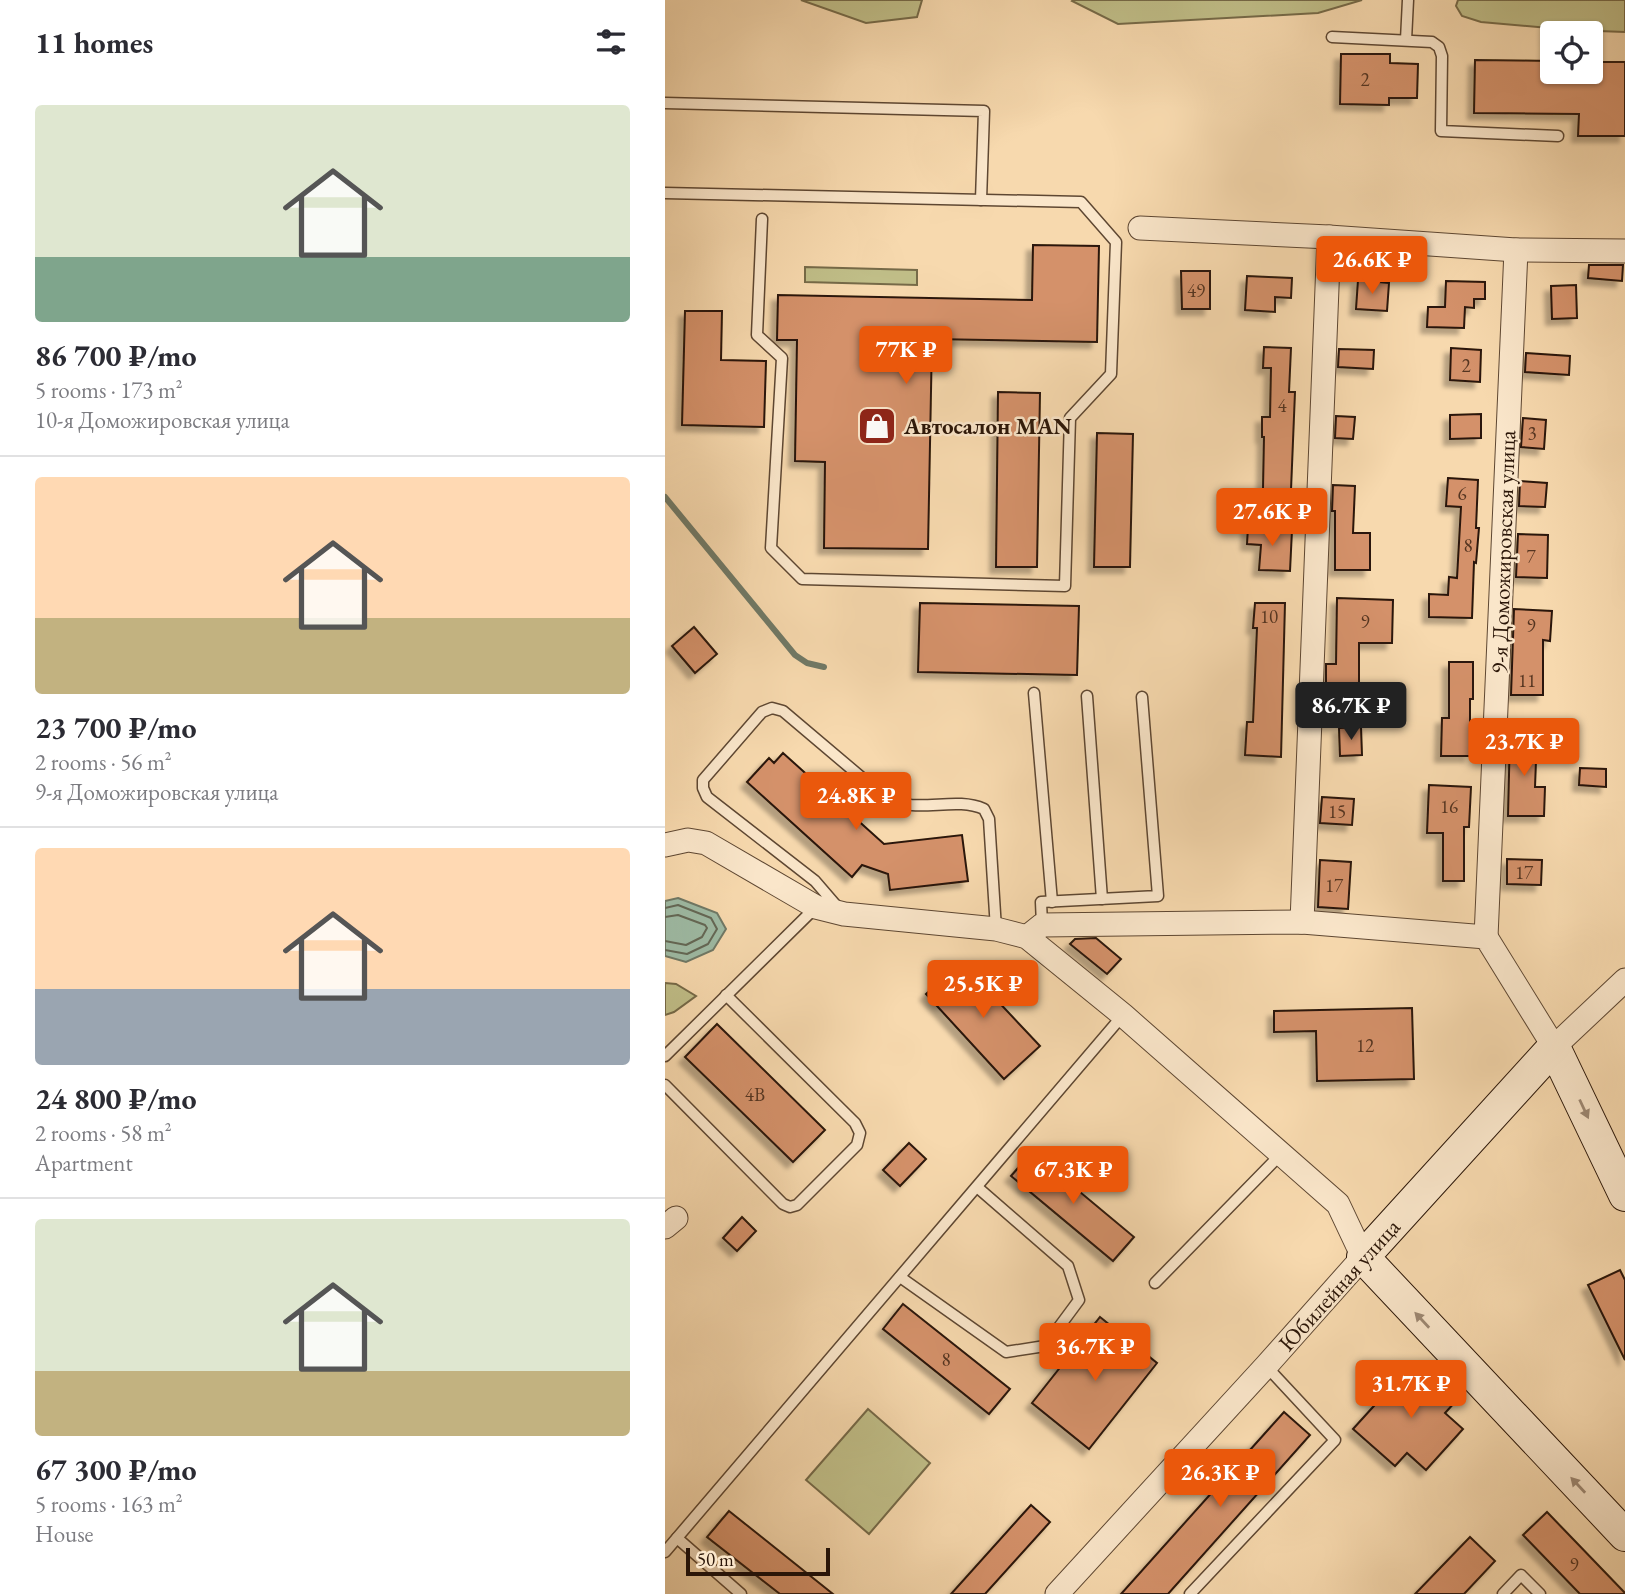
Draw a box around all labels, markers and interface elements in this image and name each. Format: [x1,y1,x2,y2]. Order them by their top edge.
map controls [1540,21,1603,84]
button: locate [1540,21,1603,84]
text: 11 homes [35,23,153,62]
icon: filters [592,23,630,61]
house number: 2 [1360,67,1370,92]
icon: home [270,150,396,276]
pin: 26.6K ₽ [1307,236,1437,296]
text: 26.6K ₽ [1332,244,1412,274]
house number: 49 [1187,278,1205,303]
pin: 77K ₽ [857,326,955,386]
text: 77K ₽ [875,334,937,364]
text: 86 700 ₽/mo [35,336,197,375]
house number: 2 [1461,353,1471,378]
text: 5 rooms · 173 m² [35,375,183,405]
house number: 4 [1277,393,1287,418]
text: 10-я Доможировская улица [35,405,290,435]
shop icon: Автосалон MAN [856,405,898,447]
place label: Автосалон MAN [903,411,1072,441]
house number: 3 [1527,421,1537,446]
street label: 9-я Доможировская улица [1484,429,1522,674]
house number: 6 [1457,481,1467,506]
pin: 27.6K ₽ [1207,489,1337,548]
text: 27.6K ₽ [1232,496,1312,526]
icon: home [270,522,396,648]
house number: 8 [1463,533,1473,558]
house number: 7 [1526,544,1536,569]
house number: 10 [1260,604,1278,629]
house number: 9 [1360,609,1370,634]
house number: 9 [1526,613,1536,638]
house number: 11 [1518,668,1536,693]
pin: 86.7K ₽ [1286,682,1416,742]
text: 86.7K ₽ [1311,690,1391,720]
text: 23 700 ₽/mo [35,708,197,747]
pin: 23.7K ₽ [1459,718,1589,778]
text: 23.7K ₽ [1484,726,1564,756]
text: 2 rooms · 56 m² [35,747,172,777]
pin: 24.8K ₽ [791,772,921,832]
text: 9-я Доможировская улица [35,777,279,807]
text: 24.8K ₽ [816,780,896,810]
house number: 16 [1440,794,1458,819]
house number: 15 [1328,799,1346,824]
house number: 17 [1515,860,1534,885]
house number: 17 [1325,873,1344,898]
icon: home [270,893,396,1019]
pin: 25.5K ₽ [918,960,1048,1020]
text: 25.5K ₽ [943,968,1023,998]
house number: 12 [1356,1033,1374,1058]
text: 24 800 ₽/mo [35,1079,197,1118]
house number: 4В [745,1082,765,1107]
one-way arrow [1578,1099,1589,1119]
text: 2 rooms · 58 m² [35,1118,172,1148]
pin: 67.3K ₽ [1008,1146,1138,1206]
text: Apartment [35,1148,133,1178]
text: 67.3K ₽ [1033,1154,1113,1184]
street label: Юбилейная улица [1271,1212,1407,1358]
icon: home [270,1264,396,1390]
one-way arrow [1414,1311,1430,1329]
pin: 36.7K ₽ [1030,1324,1160,1383]
text: 36.7K ₽ [1055,1331,1135,1361]
house number: 8 [941,1347,951,1372]
pin: 31.7K ₽ [1346,1360,1476,1420]
text: 31.7K ₽ [1371,1368,1451,1398]
text: 67 300 ₽/mo [35,1450,197,1489]
pin: 26.3K ₽ [1155,1450,1285,1509]
text: 26.3K ₽ [1180,1457,1260,1487]
one-way arrow [1571,1477,1587,1494]
text: 5 rooms · 163 m² [35,1489,183,1519]
text: House [35,1519,94,1549]
scale bar [686,1545,829,1577]
text: 50 m [697,1547,734,1572]
house number: 9 [1569,1552,1579,1577]

